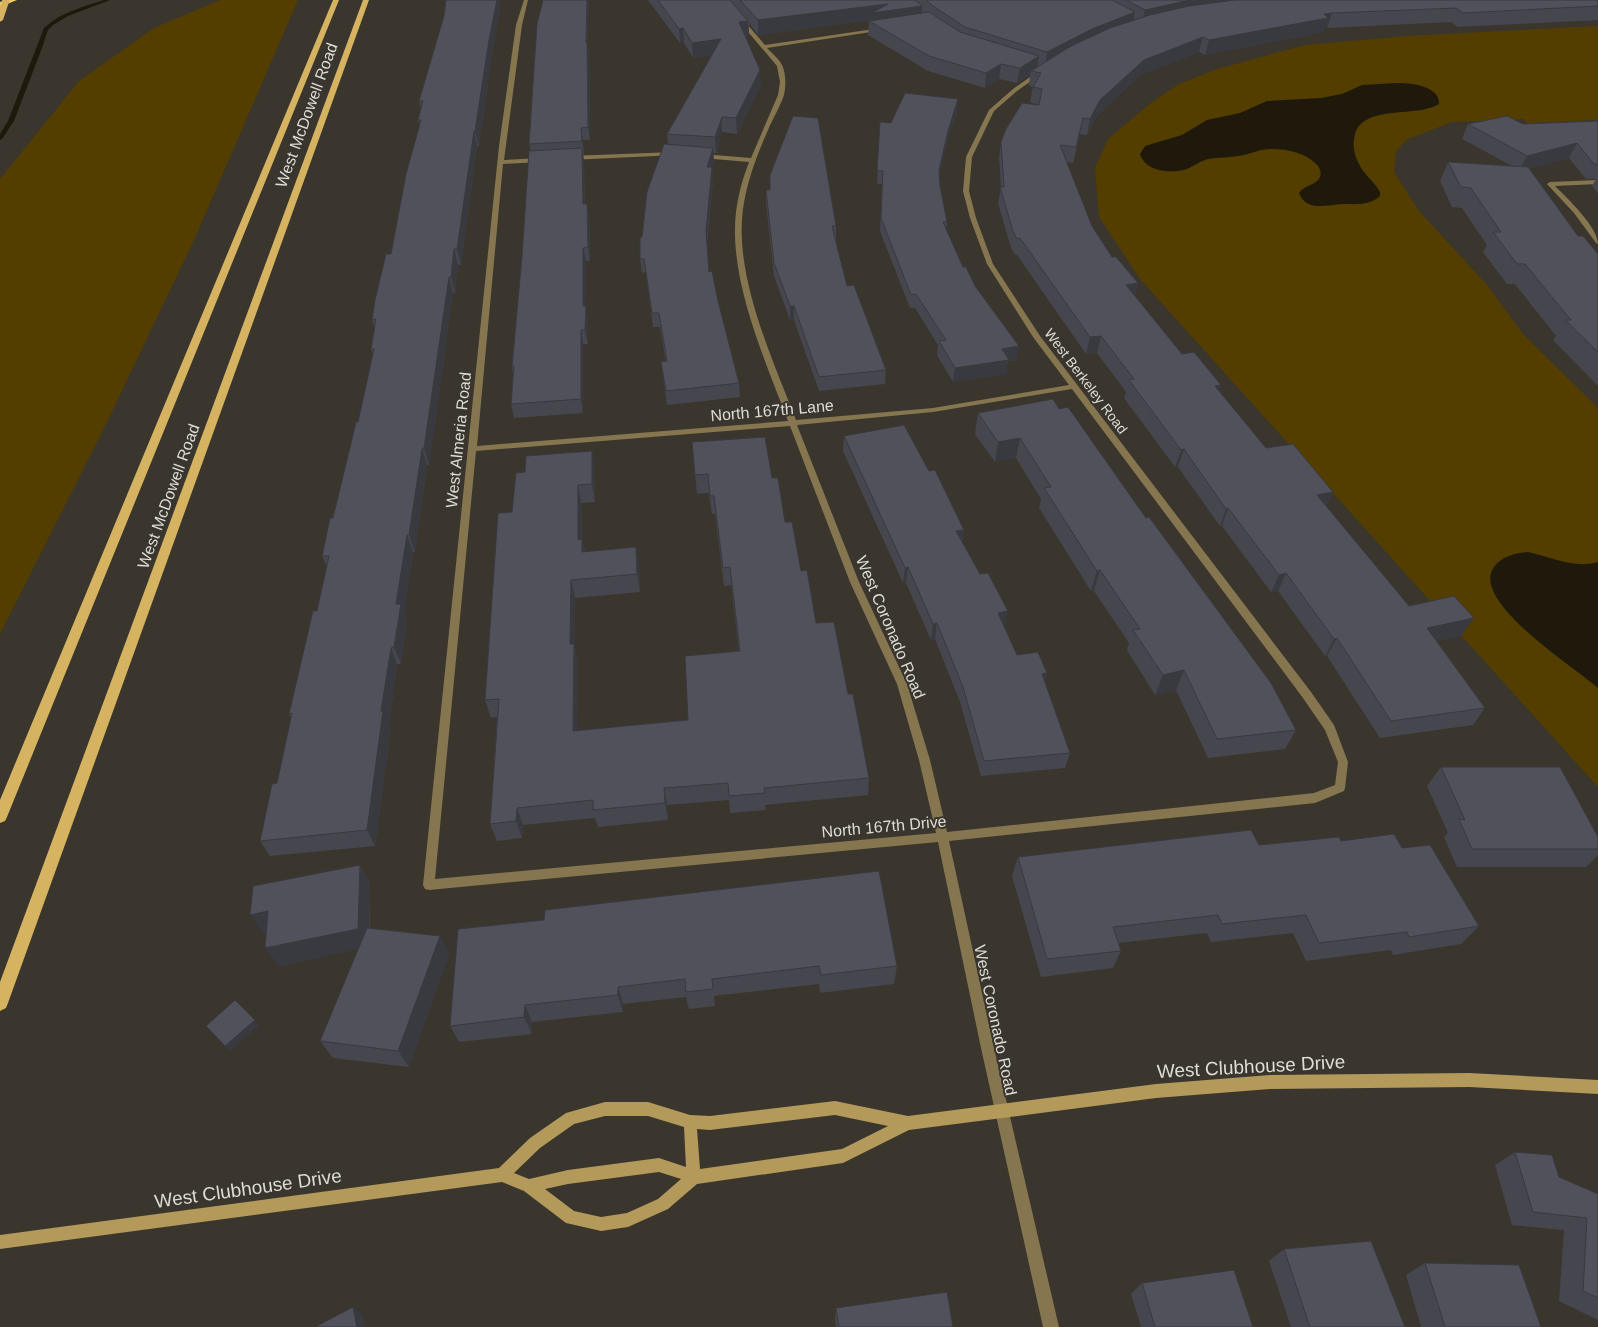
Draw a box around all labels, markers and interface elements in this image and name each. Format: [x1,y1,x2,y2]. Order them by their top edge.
street label: West McDowell Road [272,41,341,190]
street label: West Berkeley Road [1041,325,1131,437]
street label: West Almeria Road [443,371,474,509]
street label: North 167th Lane [710,397,834,424]
street label: West McDowell Road [134,422,203,571]
street label: West Coronado Road [853,553,928,701]
street label: North 167th Drive [821,813,947,840]
street label: West Coronado Road [971,943,1020,1097]
street label: West Clubhouse Drive [1156,1051,1346,1082]
street label: West Clubhouse Drive [153,1165,343,1212]

